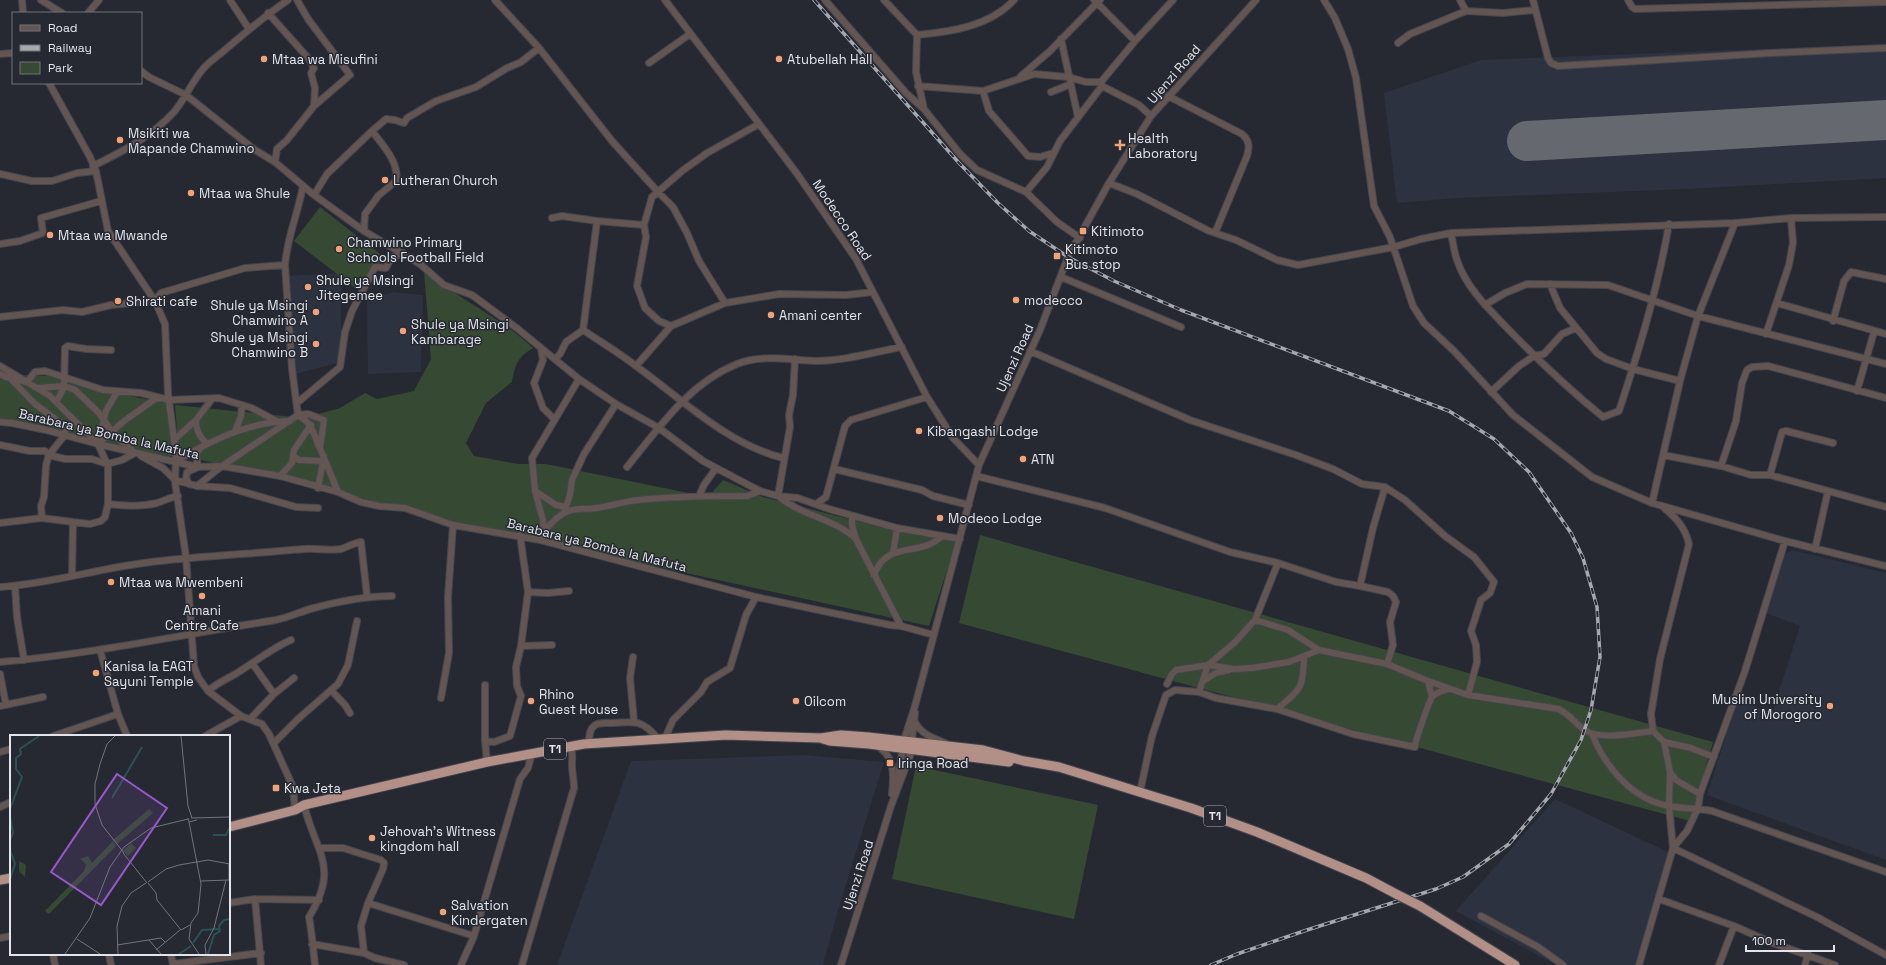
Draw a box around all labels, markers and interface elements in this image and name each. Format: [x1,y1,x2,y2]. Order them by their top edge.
legend [12,12,142,84]
text: Road [48,20,77,36]
text: Railway [48,40,92,56]
street label: Ujenzi Road [1144,41,1204,107]
place label: Mtaa wa Misufini [272,51,378,68]
place label: Atubellah Hall [787,51,872,68]
marker: Mtaa wa Misufini [259,54,269,64]
marker: Atubellah Hall [774,54,784,64]
text: Park [48,60,73,76]
place label: Msikiti wa Mapande Chamwino [128,125,254,157]
place label: Health Laboratory [1128,130,1197,162]
marker: Msikiti wa Mapande Chamwino [115,135,125,145]
marker: Health Laboratory [1115,140,1125,150]
place label: Lutheran Church [393,172,498,189]
marker: Lutheran Church [380,175,390,185]
street label: Modecco Road [809,176,875,264]
place label: Mtaa wa Shule [199,185,290,202]
marker: Mtaa wa Shule [186,188,196,198]
place label: Kitimoto [1091,223,1144,240]
marker: Kitimoto [1078,226,1088,236]
place label: Mtaa wa Mwande [58,227,168,244]
marker: Mtaa wa Mwande [45,230,55,240]
place label: Chamwino Primary Schools Football Field [347,234,484,266]
place label: Kitimoto Bus stop [1065,241,1121,273]
marker: Chamwino Primary Schools Football Field [334,244,344,254]
marker: Kitimoto Bus stop [1052,251,1062,261]
place label: Shule ya Msingi Jitegemee [316,272,414,304]
marker: Shule ya Msingi Jitegemee [303,282,313,292]
place label: modecco [1024,292,1083,309]
place label: Shirati cafe [126,293,197,310]
marker: modecco [1011,295,1021,305]
marker: Shirati cafe [113,296,123,306]
place label: Shule ya Msingi Chamwino A [210,297,308,329]
marker: Shule ya Msingi Chamwino A [311,307,321,317]
place label: Amani center [779,307,862,324]
marker: Amani center [766,310,776,320]
place label: Shule ya Msingi Kambarage [411,316,509,348]
street label: Ujenzi Road [992,321,1038,395]
marker: Shule ya Msingi Kambarage [398,326,408,336]
place label: Shule ya Msingi Chamwino B [210,329,308,361]
marker: Shule ya Msingi Chamwino B [311,339,321,349]
street label: Barabara ya Bomba la Mafuta [17,405,201,463]
place label: Kibangashi Lodge [927,423,1039,440]
marker: Kibangashi Lodge [914,426,924,436]
place label: ATN [1031,451,1055,468]
marker: ATN [1018,454,1028,464]
place label: Modeco Lodge [948,510,1042,527]
marker: Modeco Lodge [935,513,945,523]
street label: Barabara ya Bomba la Mafuta [505,514,689,576]
place label: Mtaa wa Mwembeni [119,574,243,591]
marker: Mtaa wa Mwembeni [106,577,116,587]
marker: Amani Centre Cafe [197,591,207,601]
place label: Amani Centre Cafe [165,602,239,634]
place label: Kanisa la EAGT Sayuni Temple [104,658,194,690]
marker: Kanisa la EAGT Sayuni Temple [91,668,101,678]
place label: Rhino Guest House [539,686,618,718]
place label: Muslim University of Morogoro [1712,691,1822,723]
place label: Oilcom [804,693,846,710]
marker: Rhino Guest House [526,696,536,706]
marker: Oilcom [791,696,801,706]
marker: Muslim University of Morogoro [1825,701,1835,711]
inset map [10,735,230,955]
road number: T1 [544,739,566,759]
place label: Iringa Road [898,755,968,772]
marker: Iringa Road [885,758,895,768]
place label: Kwa Jeta [284,780,342,797]
marker: Kwa Jeta [271,783,281,793]
road number: T1 [1204,806,1226,826]
place label: Jehovah's Witness kingdom hall [380,823,496,855]
marker: Jehovah's Witness kingdom hall [367,833,377,843]
street label: Ujenzi Road [839,838,877,912]
place label: Salvation Kindergaten [451,897,528,929]
marker: Salvation Kindergaten [438,907,448,917]
scale bar [1746,927,1834,953]
text: 100 m [1752,933,1786,949]

